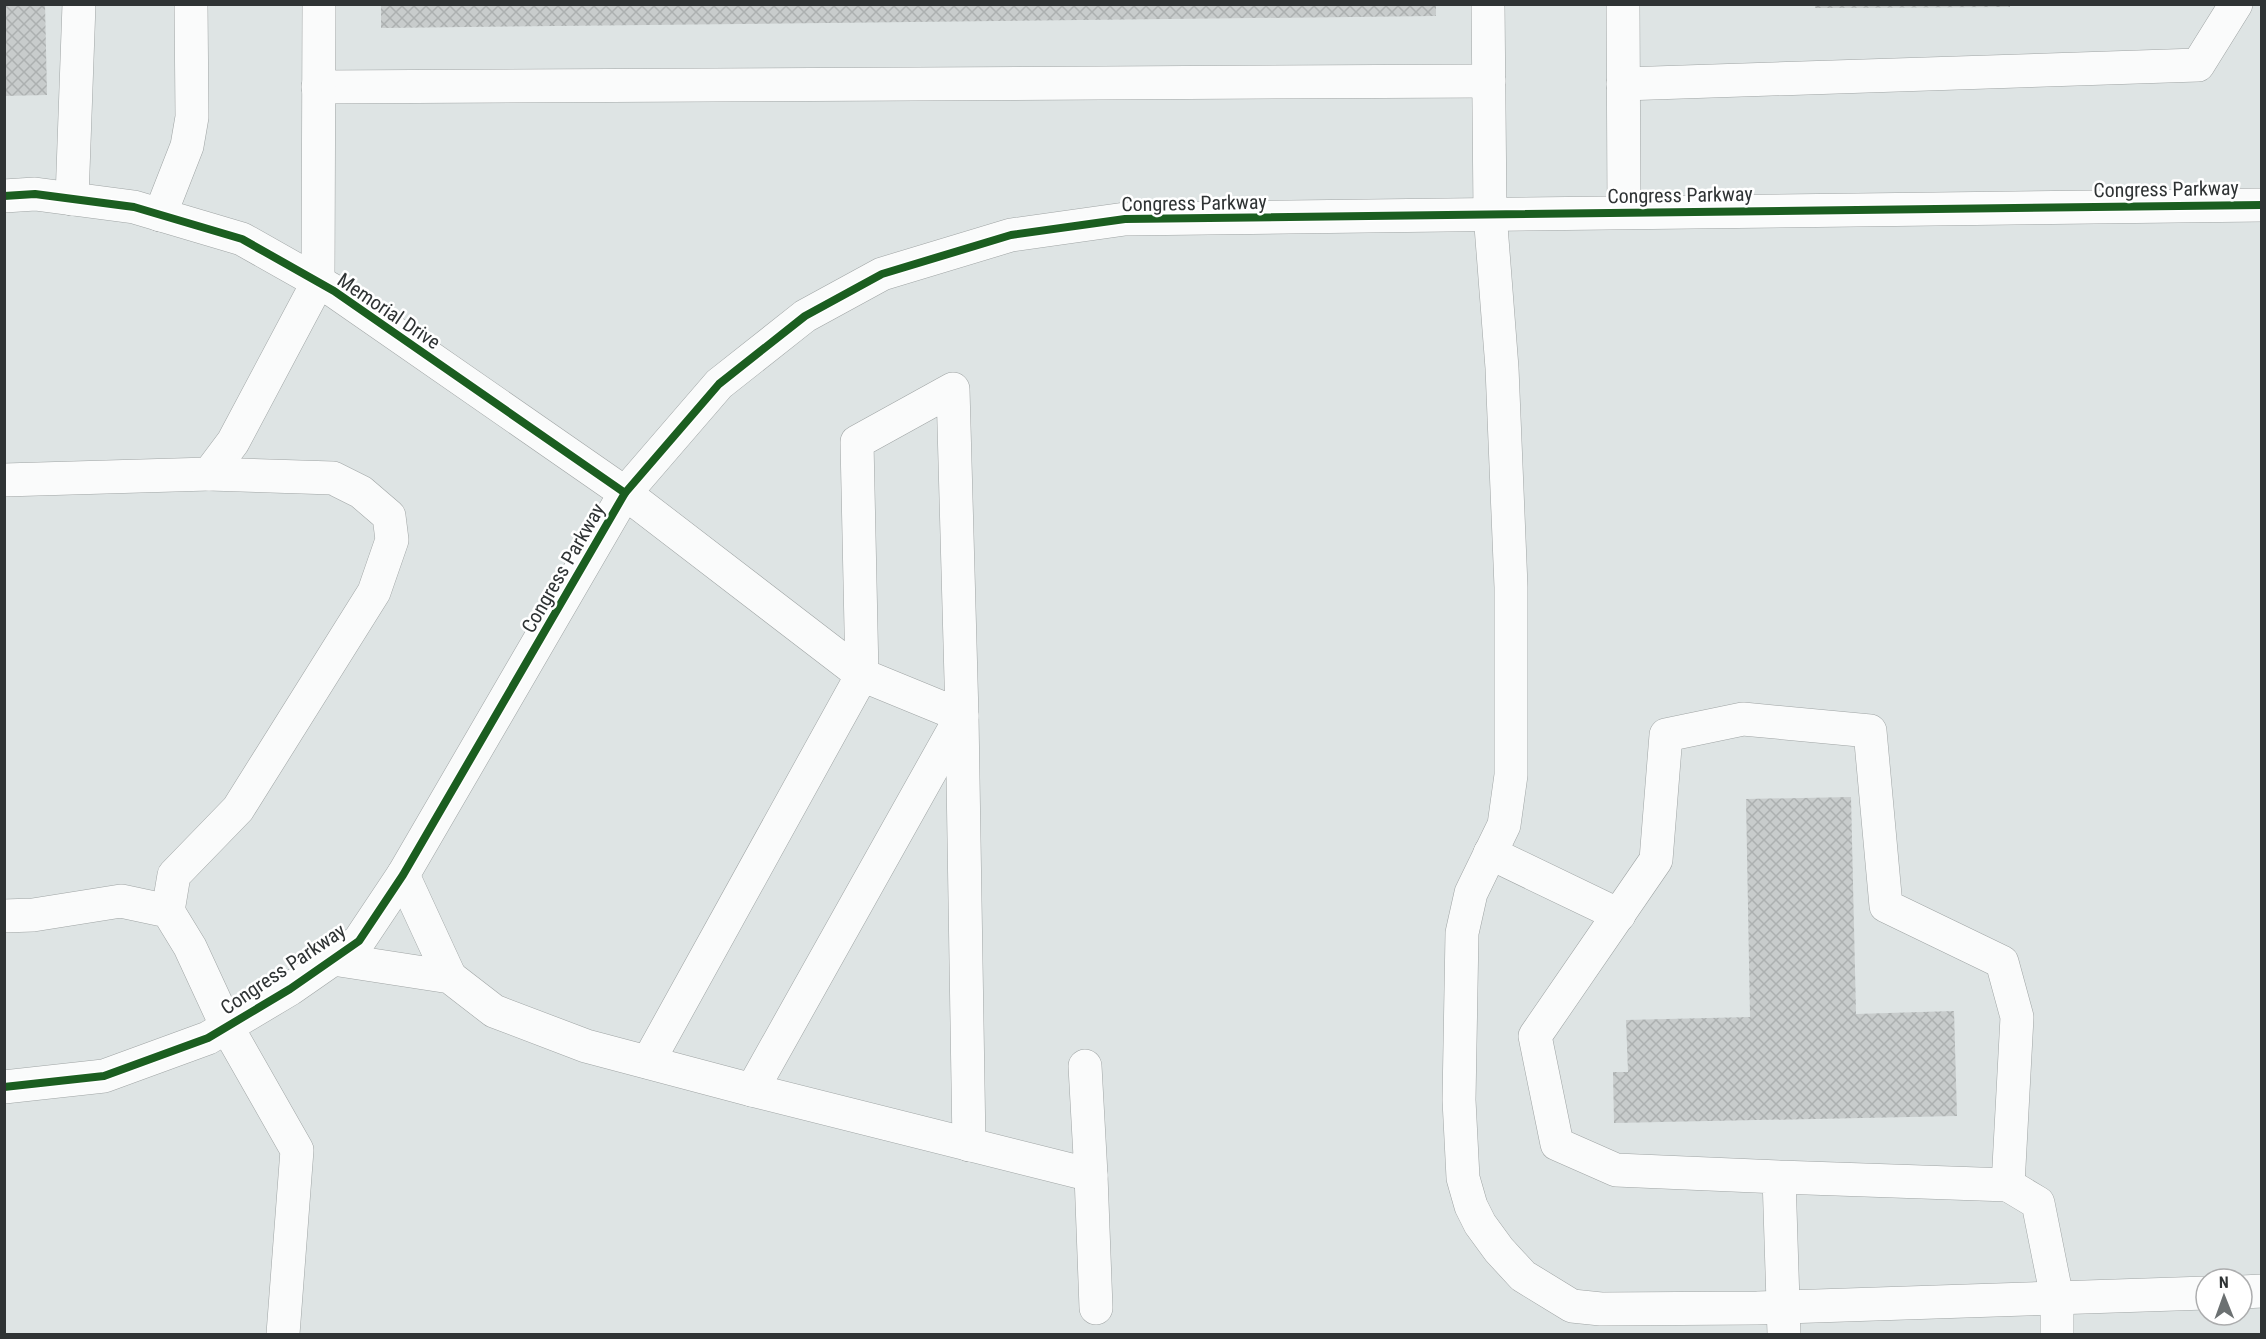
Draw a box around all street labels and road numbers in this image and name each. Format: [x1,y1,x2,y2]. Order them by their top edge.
street label: Congress Parkway [2093,176,2239,202]
street label: Congress Parkway [1607,182,1753,208]
street label: Congress Parkway [1121,190,1267,216]
street label: Memorial Drive [333,268,445,354]
street label: Congress Parkway [516,499,610,637]
street label: Congress Parkway [216,918,350,1020]

